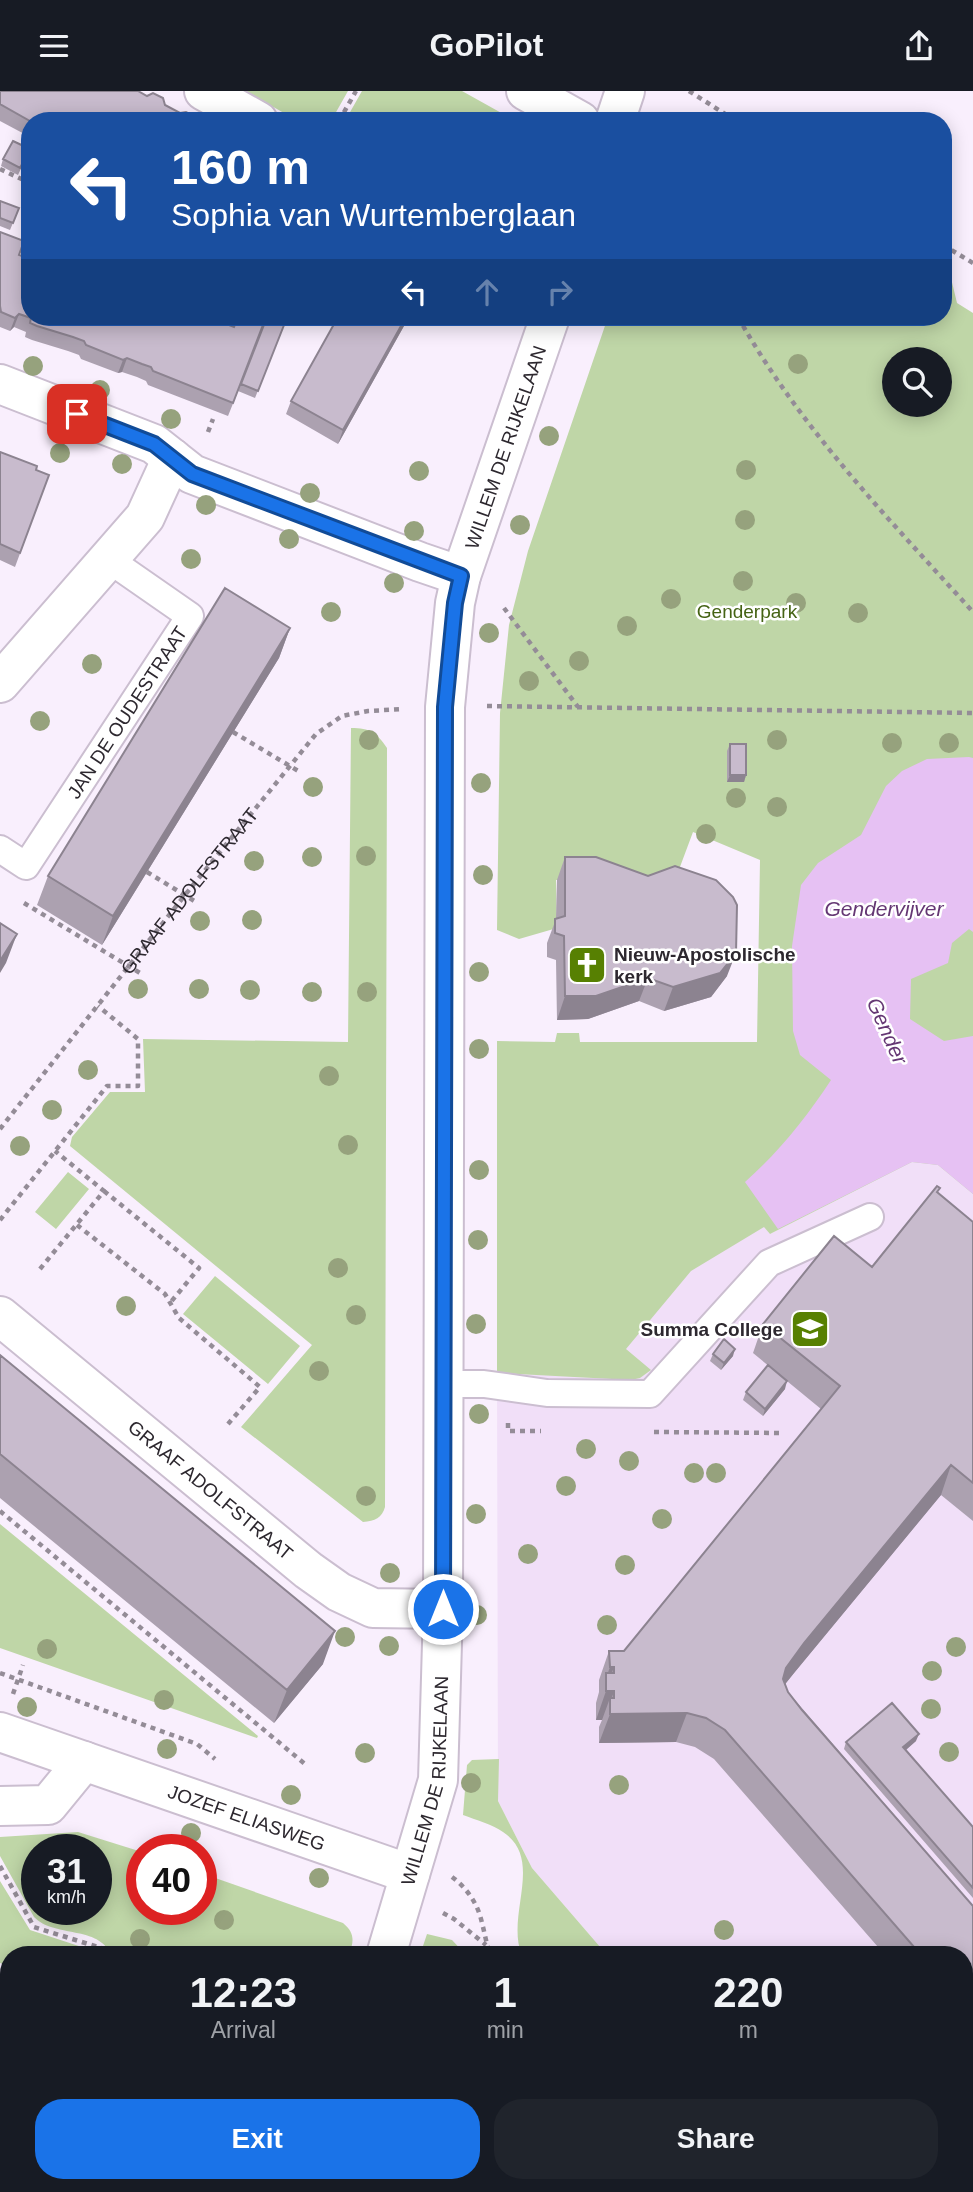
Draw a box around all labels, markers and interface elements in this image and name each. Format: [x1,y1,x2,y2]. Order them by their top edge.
icon: menu [35,27,73,65]
text: GoPilot [430,27,543,63]
icon: share [900,27,938,65]
icon: left [56,140,147,231]
text: 160 m [171,140,310,194]
text: Sophia van Wurtemberglaan [171,197,576,233]
icon: left [395,273,433,311]
icon: ahead [468,273,506,311]
icon: right [541,273,579,311]
street label: WILLEM DE RIJKELAAN [461,343,550,552]
map controls [882,347,952,417]
button: search [882,347,952,417]
pin [47,384,107,444]
icon: arrive [58,395,96,433]
park label: Genderpark [697,601,798,622]
street label: JAN DE OUDESTRAAT [63,622,192,802]
street label: GRAAF ADOLFSTRAAT [117,804,263,978]
water label: Gendervijver [824,897,945,920]
church icon: Nieuw-Apostolische kerk [566,944,608,986]
place label: Nieuw-Apostolische kerk [614,944,796,987]
water label: Gender [863,994,913,1068]
school or university icon: Summa College [789,1308,831,1350]
place label: Summa College [640,1319,783,1340]
street label: GRAAF ADOLFSTRAAT [124,1416,297,1564]
position arrow [406,1572,480,1646]
street label: WILLEM DE RIJKELAAN [397,1676,452,1888]
street label: JOZEF ELIASWEG [165,1781,328,1855]
speed limit sign: 40 [126,1834,217,1925]
text: 31 [47,1851,86,1890]
text: km/h [47,1887,86,1907]
text: 12:23 [190,1969,297,2016]
text: 1 [493,1969,517,2016]
text: 220 [713,1969,783,2016]
text: Arrival [211,2017,276,2043]
text: min [487,2017,524,2043]
text: m [739,2017,758,2043]
button: Exit [35,2099,480,2179]
button: Share [494,2099,938,2179]

